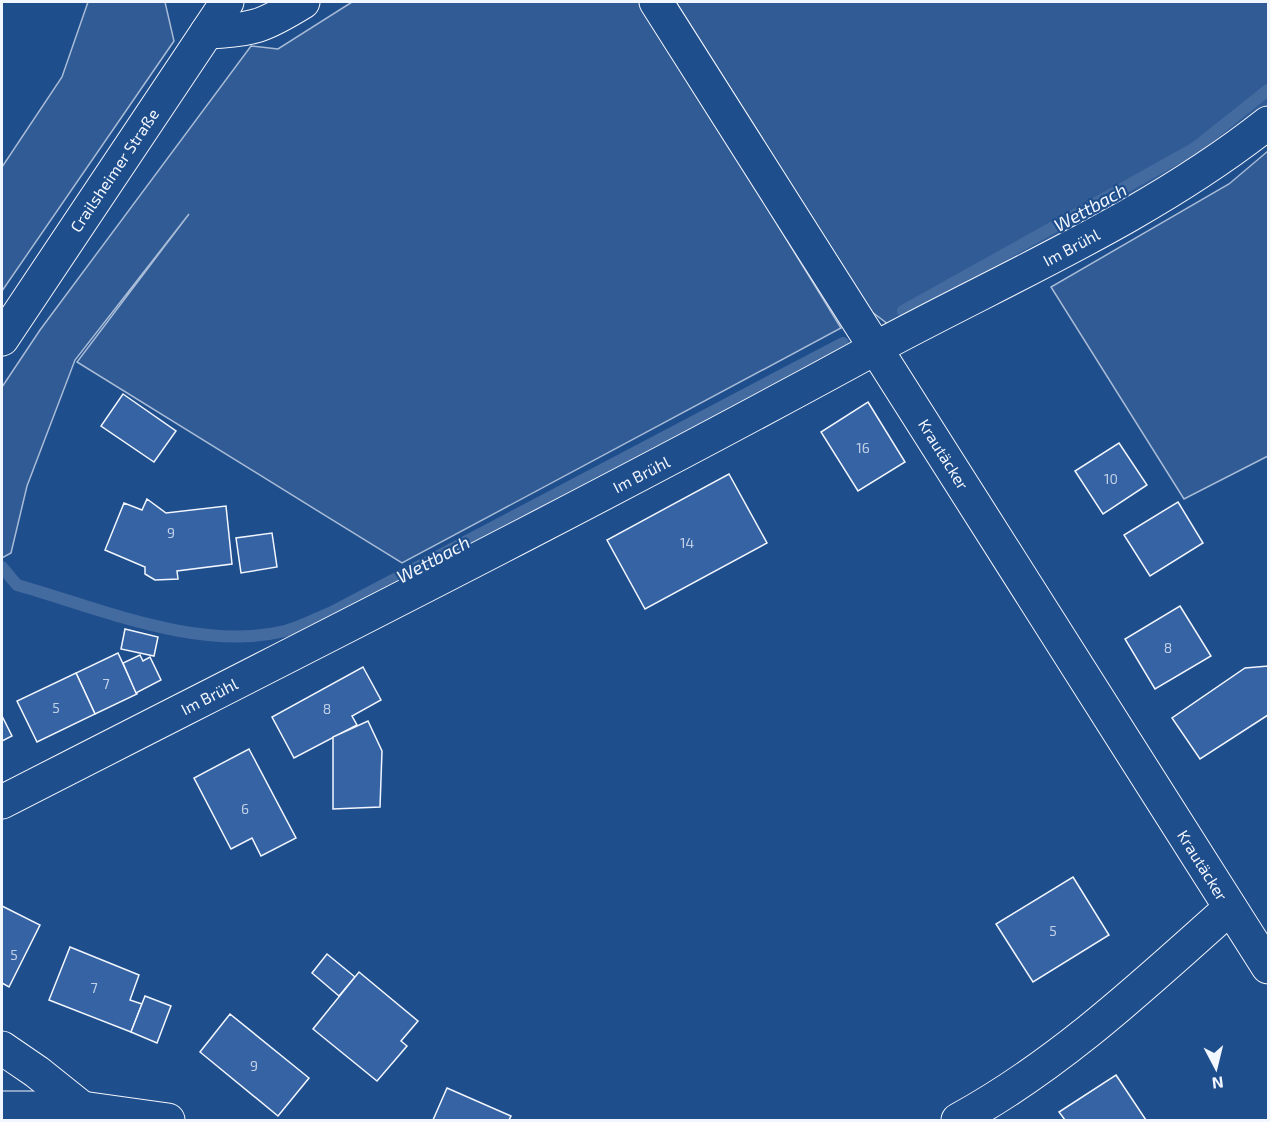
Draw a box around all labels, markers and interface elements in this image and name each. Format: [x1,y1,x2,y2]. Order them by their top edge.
street label: Crailsheimer Straße [66,105,162,235]
water label: Wettbach [1050,178,1130,236]
street label: Im Brühl [1039,224,1103,270]
street label: Krautäcker [915,415,973,493]
house number: 16 [856,439,870,456]
street label: Im Brühl [609,452,673,496]
house number: 10 [1104,470,1118,487]
house number: 9 [167,524,175,541]
water label: Wettbach [393,531,473,587]
house number: 14 [680,534,694,551]
house number: 8 [1164,639,1172,656]
street label: Im Brühl [177,674,241,718]
house number: 7 [102,675,110,692]
house number: 5 [52,699,60,716]
house number: 8 [323,700,331,717]
house number: 6 [241,800,249,817]
street label: Krautäcker [1174,826,1232,904]
house number: 5 [1049,922,1057,939]
house number: 5 [10,946,18,963]
house number: 7 [90,979,98,996]
north arrow [1186,1038,1246,1098]
house number: 9 [250,1057,258,1074]
text: N [1211,1073,1225,1094]

